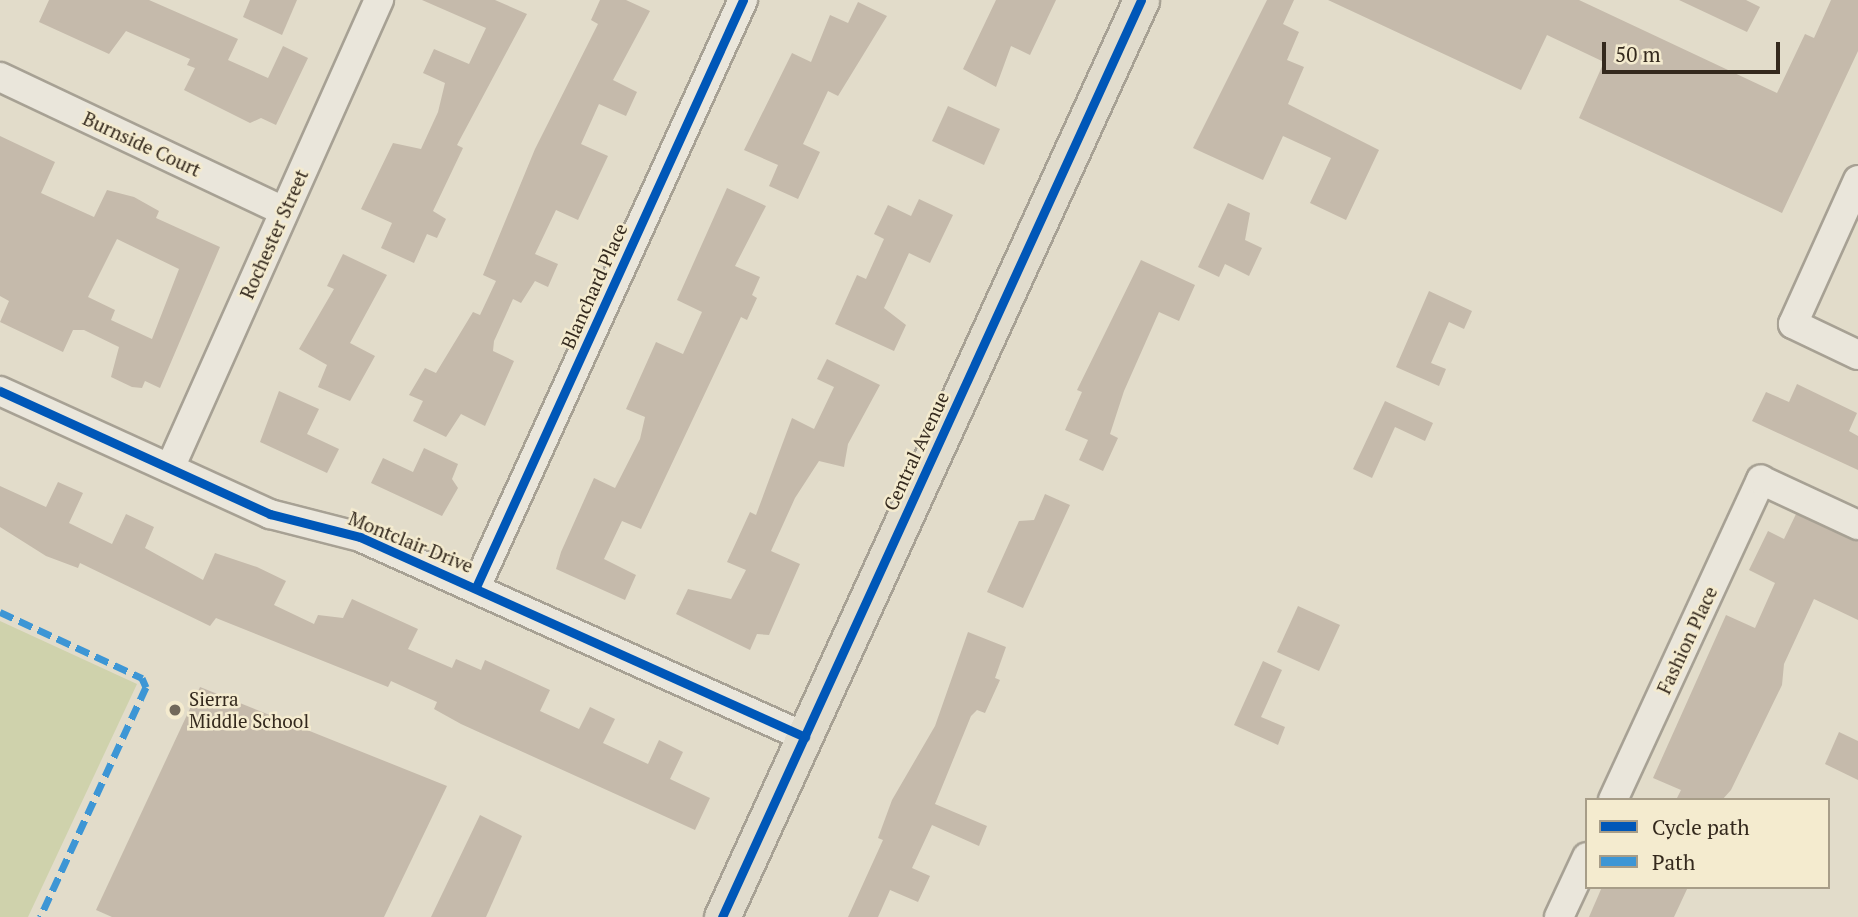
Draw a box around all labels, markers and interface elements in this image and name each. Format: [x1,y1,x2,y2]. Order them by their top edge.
scale bar [1606,28,1784,72]
text: 50 m [1615,40,1661,68]
street label: Burnside Court [79,107,205,181]
street label: Rochester Street [235,166,313,302]
street label: Blanchard Place [556,220,632,352]
street label: Central Avenue [878,388,954,514]
street label: Montclair Drive [345,507,477,577]
street label: Fashion Place [1652,583,1722,697]
place label: Sierra Middle School [189,688,309,732]
marker: Sierra Middle School [167,702,183,718]
legend [1585,798,1830,889]
text: Cycle path [1652,813,1750,841]
text: Path [1652,848,1695,876]

